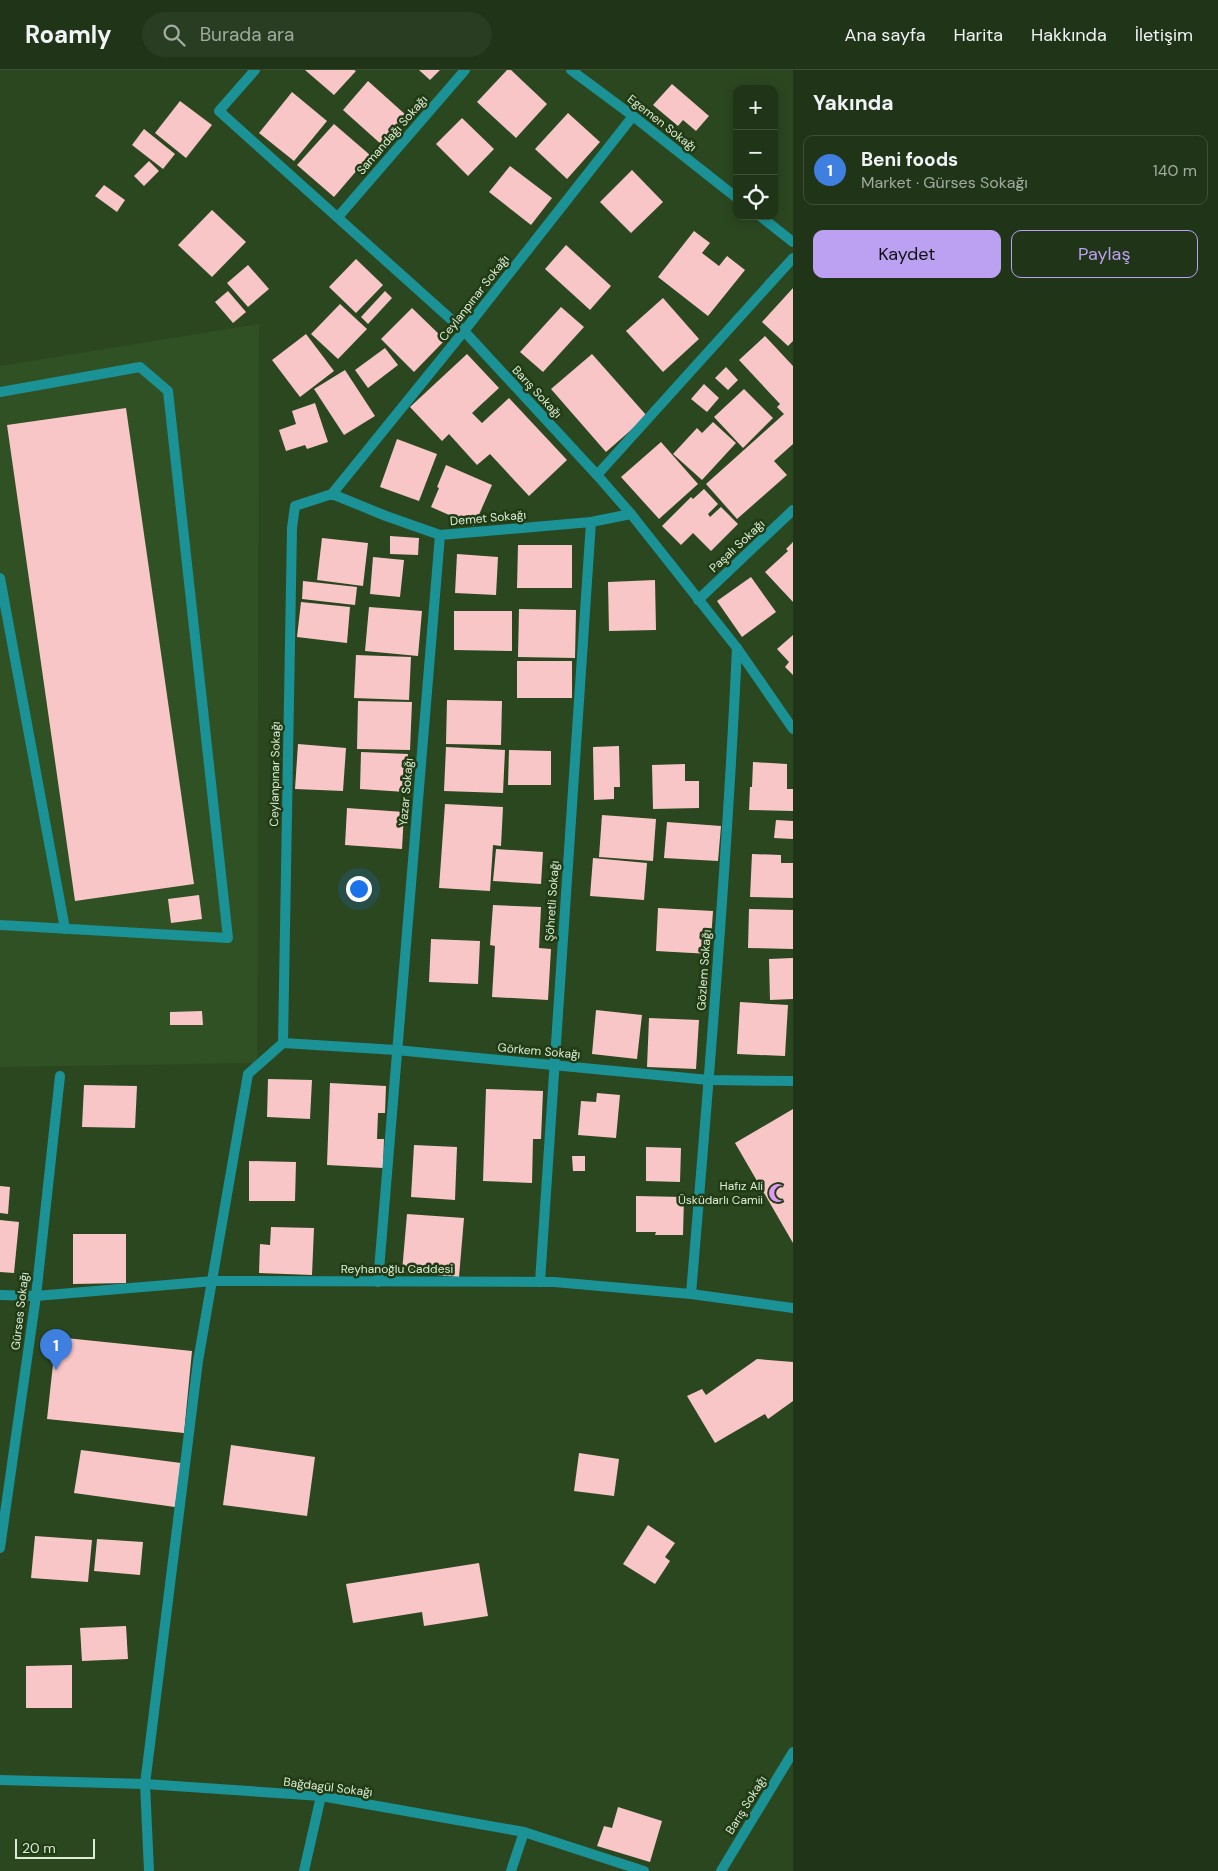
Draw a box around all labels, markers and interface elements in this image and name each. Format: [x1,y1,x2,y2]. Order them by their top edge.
search box [142,12,492,57]
text: Roamly [25,19,112,50]
icon: search [160,21,188,49]
text: Burada ara [200,22,294,47]
text: Ana sayfa [845,23,925,47]
text: Harita [953,23,1003,47]
text: Hakkında [1031,23,1107,47]
text: İletişim [1135,23,1193,47]
map controls [733,85,778,220]
button: + [733,85,778,130]
text: Yakında [813,89,894,117]
street label: Egemen Sokağı [624,91,700,155]
street label: Samandağı Sokağı [353,92,431,178]
button: − [733,130,778,175]
text: Beni foods [861,147,958,172]
text: 1 [827,160,833,181]
text: 140 m [1153,160,1197,181]
text: Market · Gürses Sokağı [861,172,1028,193]
button: locate [733,175,778,220]
button: Kaydet [813,230,1001,278]
button: Paylaş [1011,230,1198,278]
street label: Ceylanpınar Sokağı [435,252,513,344]
street label: Barış Sokağı [509,362,565,422]
street label: Demet Sokağı [449,507,527,529]
street label: Paşalı Sokağı [706,516,768,576]
street label: Ceylanpınar Sokağı [266,721,284,827]
street label: Yazar Sokağı [395,757,417,827]
street label: Şöhretli Sokağı [541,860,563,942]
your location [346,876,372,902]
street label: Gözlem Sokağı [693,929,715,1011]
street label: Görkem Sokağı [497,1039,581,1063]
place label: Hafız Ali Üsküdarlı Camii [678,1178,763,1208]
mosque icon: Hafız Ali Üsküdarlı Camii [767,1182,789,1204]
street label: Reyhanoğlu Caddesi [341,1261,453,1277]
street label: Gürses Sokağı [7,1271,33,1351]
pin: 1 [40,1329,72,1370]
street label: Barış Sokağı [722,1773,770,1837]
street label: Bağdagül Sokağı [283,1774,373,1800]
scale bar [15,1836,95,1859]
text: 20 m [22,1839,56,1857]

